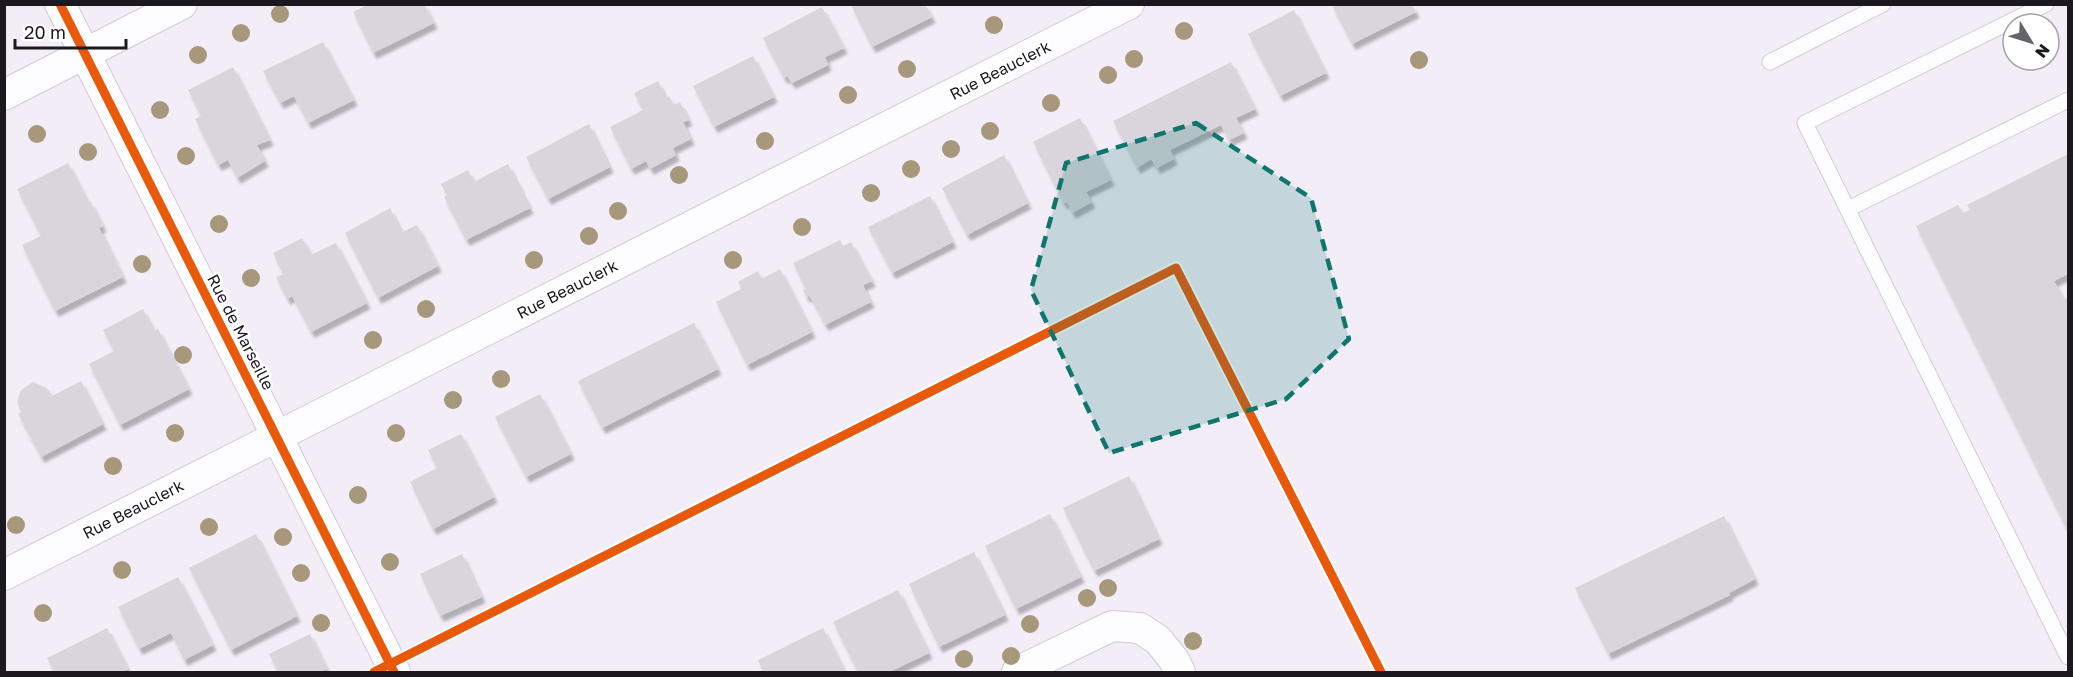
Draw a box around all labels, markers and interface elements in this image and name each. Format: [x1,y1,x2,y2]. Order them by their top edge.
scale bar [15,12,126,50]
north arrow [2001,12,2061,72]
text: 20 m [24,21,66,43]
street label: Rue Beauclerk [946,36,1054,104]
text: N [2031,40,2054,62]
street label: Rue Beauclerk [513,255,621,323]
street label: Rue de Marseille [203,271,279,393]
street label: Rue Beauclerk [79,475,187,543]

